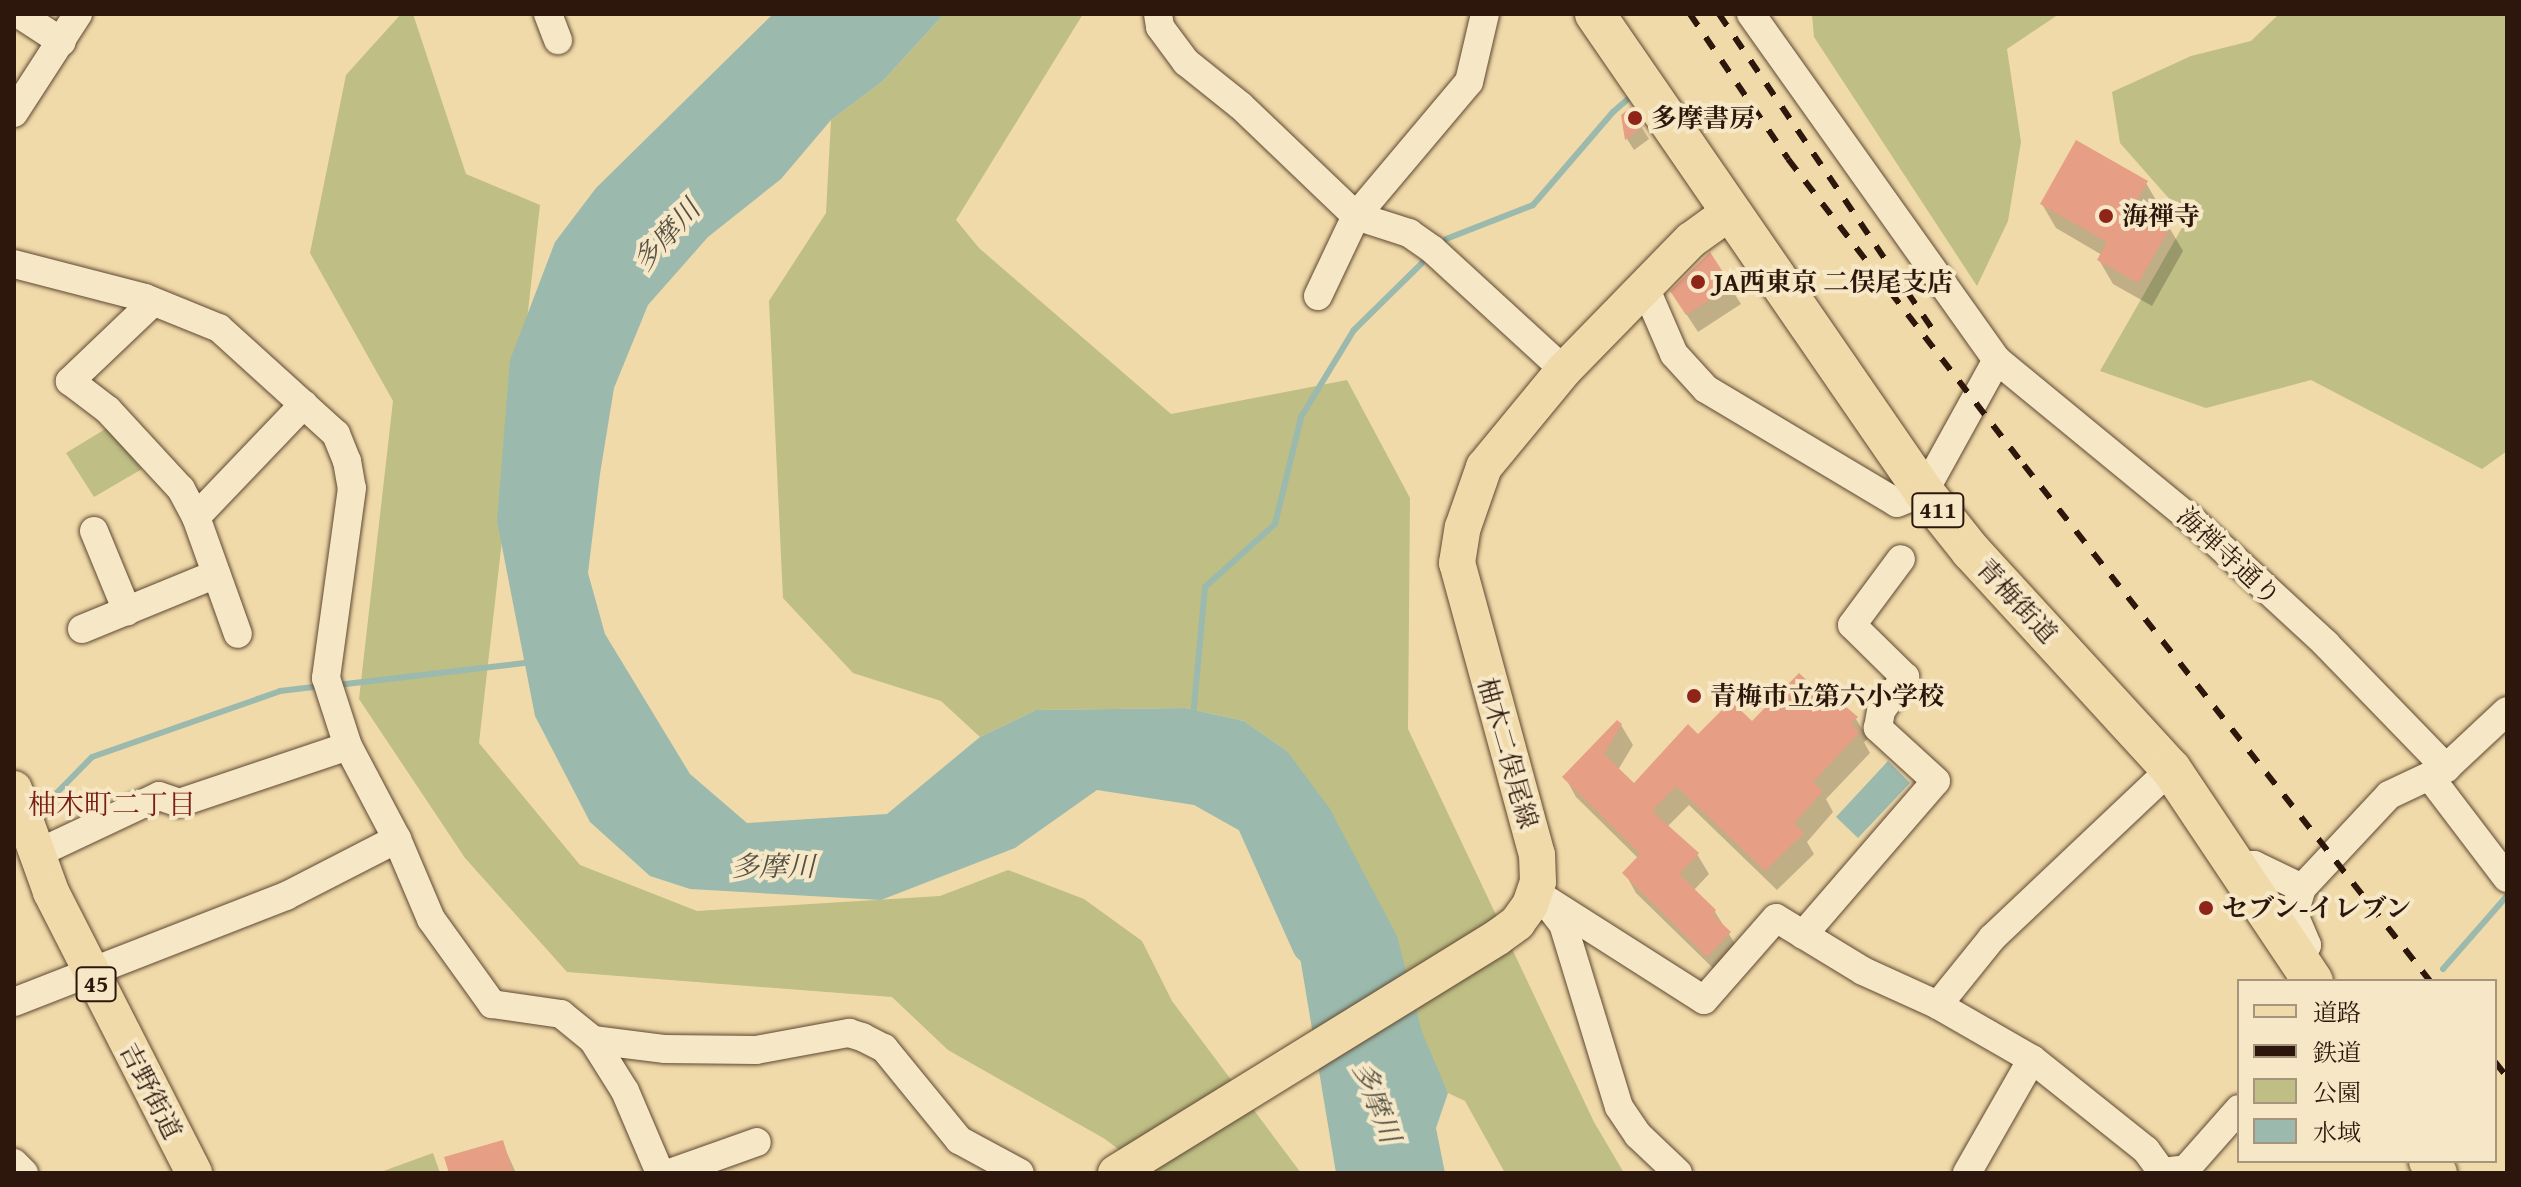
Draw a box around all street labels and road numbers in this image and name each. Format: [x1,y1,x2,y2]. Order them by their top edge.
road number: 411 [1910,490,1966,530]
street label: 海禅寺通り [2171,500,2287,612]
street label: 青梅街道 [1970,552,2064,650]
street label: 柚木二俣尾線 [1472,674,1544,832]
road number: 45 [74,964,118,1004]
street label: 吉野街道 [113,1038,189,1144]

